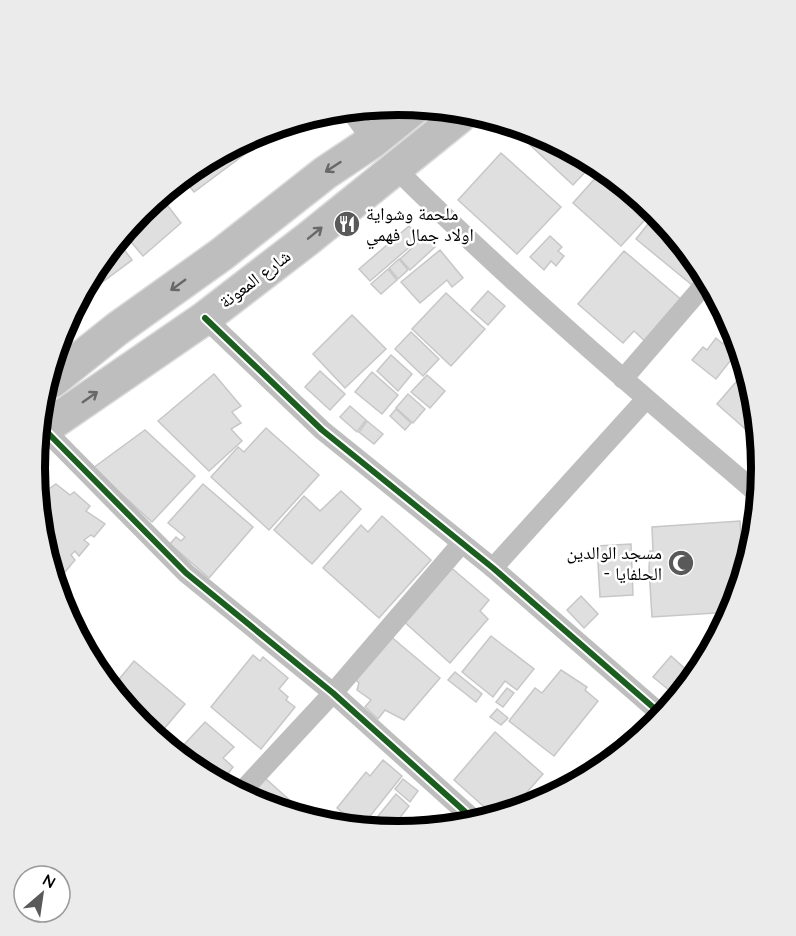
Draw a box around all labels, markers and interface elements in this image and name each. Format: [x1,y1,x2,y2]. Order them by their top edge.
one-way arrow [325,161,342,173]
place label: ملحمة وشواية اولاد جمال فهمي [366,202,474,250]
restaurant icon: ملحمة وشواية اولاد جمال فهمي [332,209,362,239]
one-way arrow [307,226,323,239]
street label: شارع المعونة [214,244,295,313]
one-way arrow [171,279,187,291]
one-way arrow [81,391,98,403]
place label: مسجد الوالدين - الحلفايا [567,541,662,585]
mosque icon: مسجد الوالدين - الحلفايا [666,548,696,578]
north arrow [12,864,72,924]
text: N [39,869,59,892]

